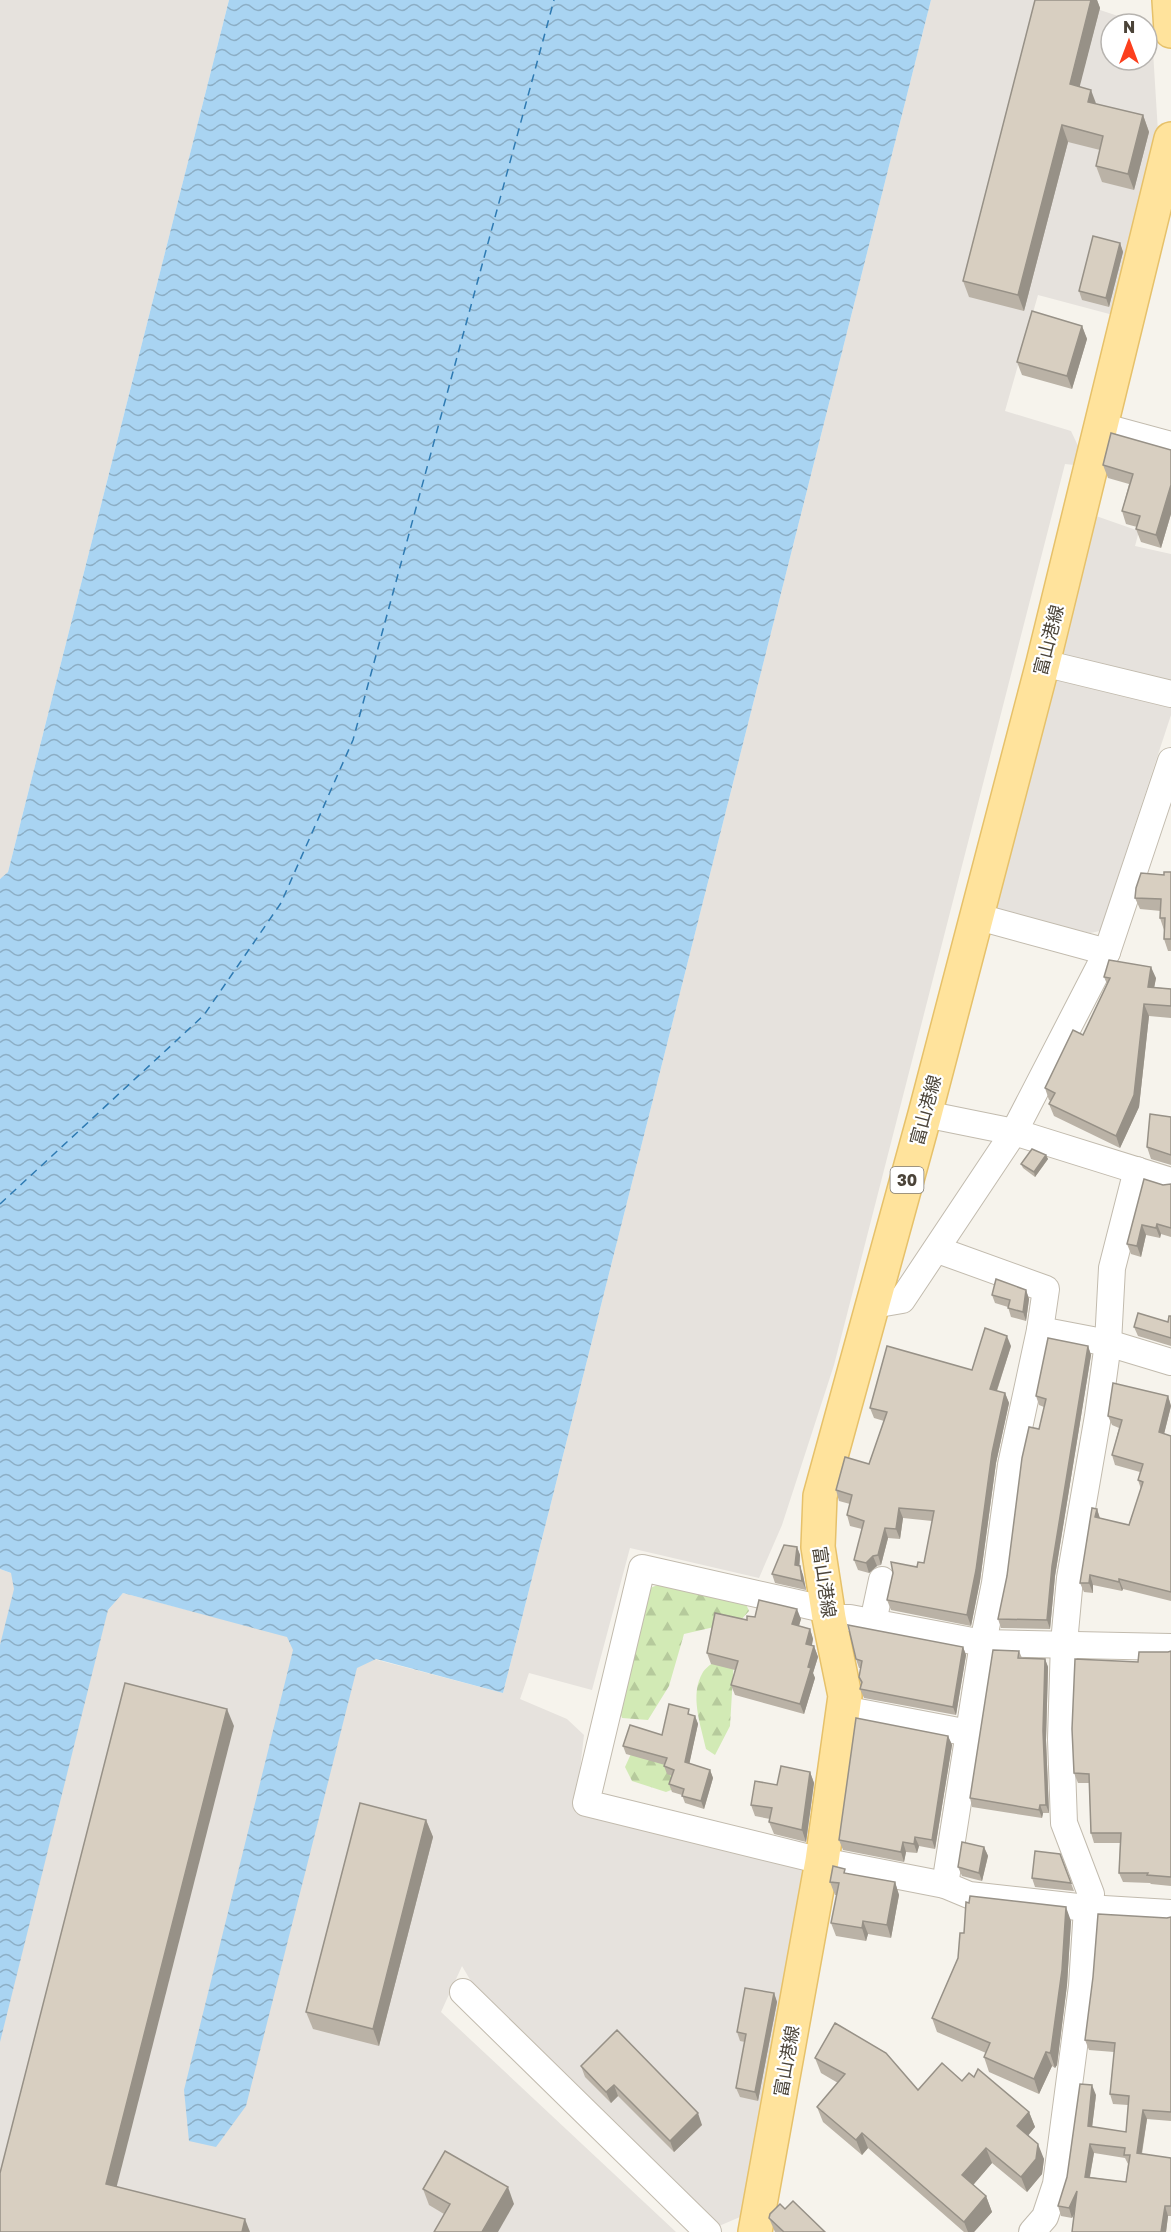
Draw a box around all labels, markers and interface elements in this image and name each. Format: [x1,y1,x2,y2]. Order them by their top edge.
north arrow [1099,12,1159,72]
text: N [1123,17,1135,37]
street label: 富山港線 [1029,602,1067,678]
street label: 富山港線 [905,1072,945,1148]
road number: 30 [890,1167,924,1193]
street label: 富山港線 [809,1545,841,1619]
street label: 富山港線 [769,2024,803,2098]

